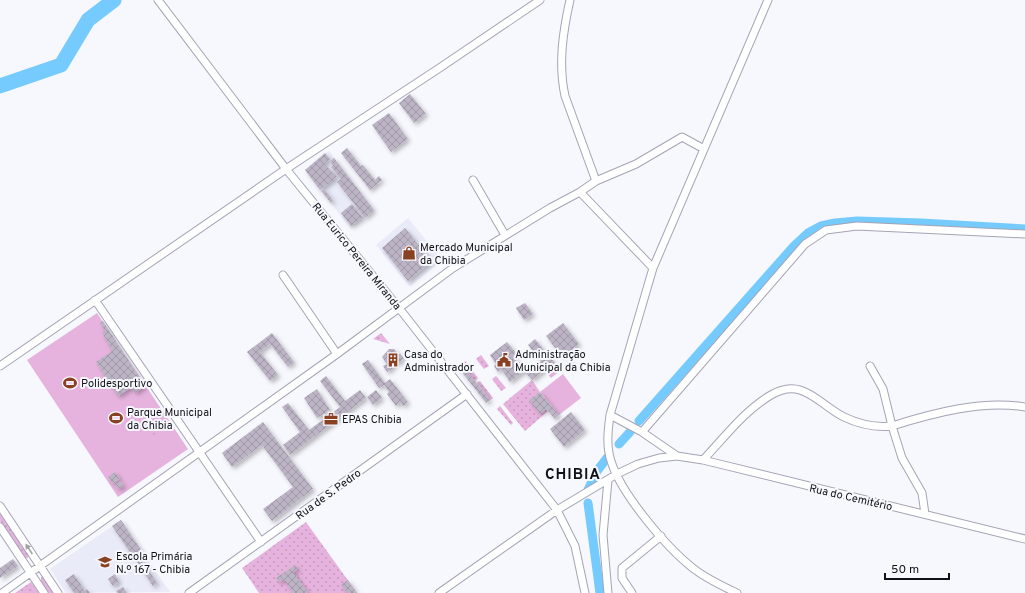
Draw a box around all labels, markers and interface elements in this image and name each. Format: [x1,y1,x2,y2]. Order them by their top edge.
street label: Rua Eurico Pereira Miranda [309,200,404,313]
place label: Mercado Municipal da Chibia [420,241,513,268]
shop icon: Mercado Municipal da Chibia [401,245,417,261]
place label: Casa do Administrador [404,348,475,375]
place label: Administração Municipal da Chibia [515,348,611,375]
building icon: Casa do Administrador [385,352,401,368]
public building icon: Administração Municipal da Chibia [496,352,512,368]
sports icon: Polidesportivo [62,375,78,391]
place label: Polidesportivo [81,377,152,391]
place label: Parque Municipal da Chibia [127,406,212,433]
sports icon: Parque Municipal da Chibia [108,410,124,426]
office icon: EPAS Chibia [323,411,339,427]
place label: EPAS Chibia [342,413,402,427]
street label: Rua de S. Pedro [293,466,364,523]
district label: CHIBIA [545,466,601,485]
street label: Rua do Cemitério [808,482,894,514]
one-way arrow [25,544,33,554]
place label: Escola Primária N.º 167 - Chibia [116,550,192,577]
school or university icon: Escola Primária N.º 167 - Chibia [97,554,113,570]
scale bar [885,555,949,581]
text: 50 m [891,562,919,578]

